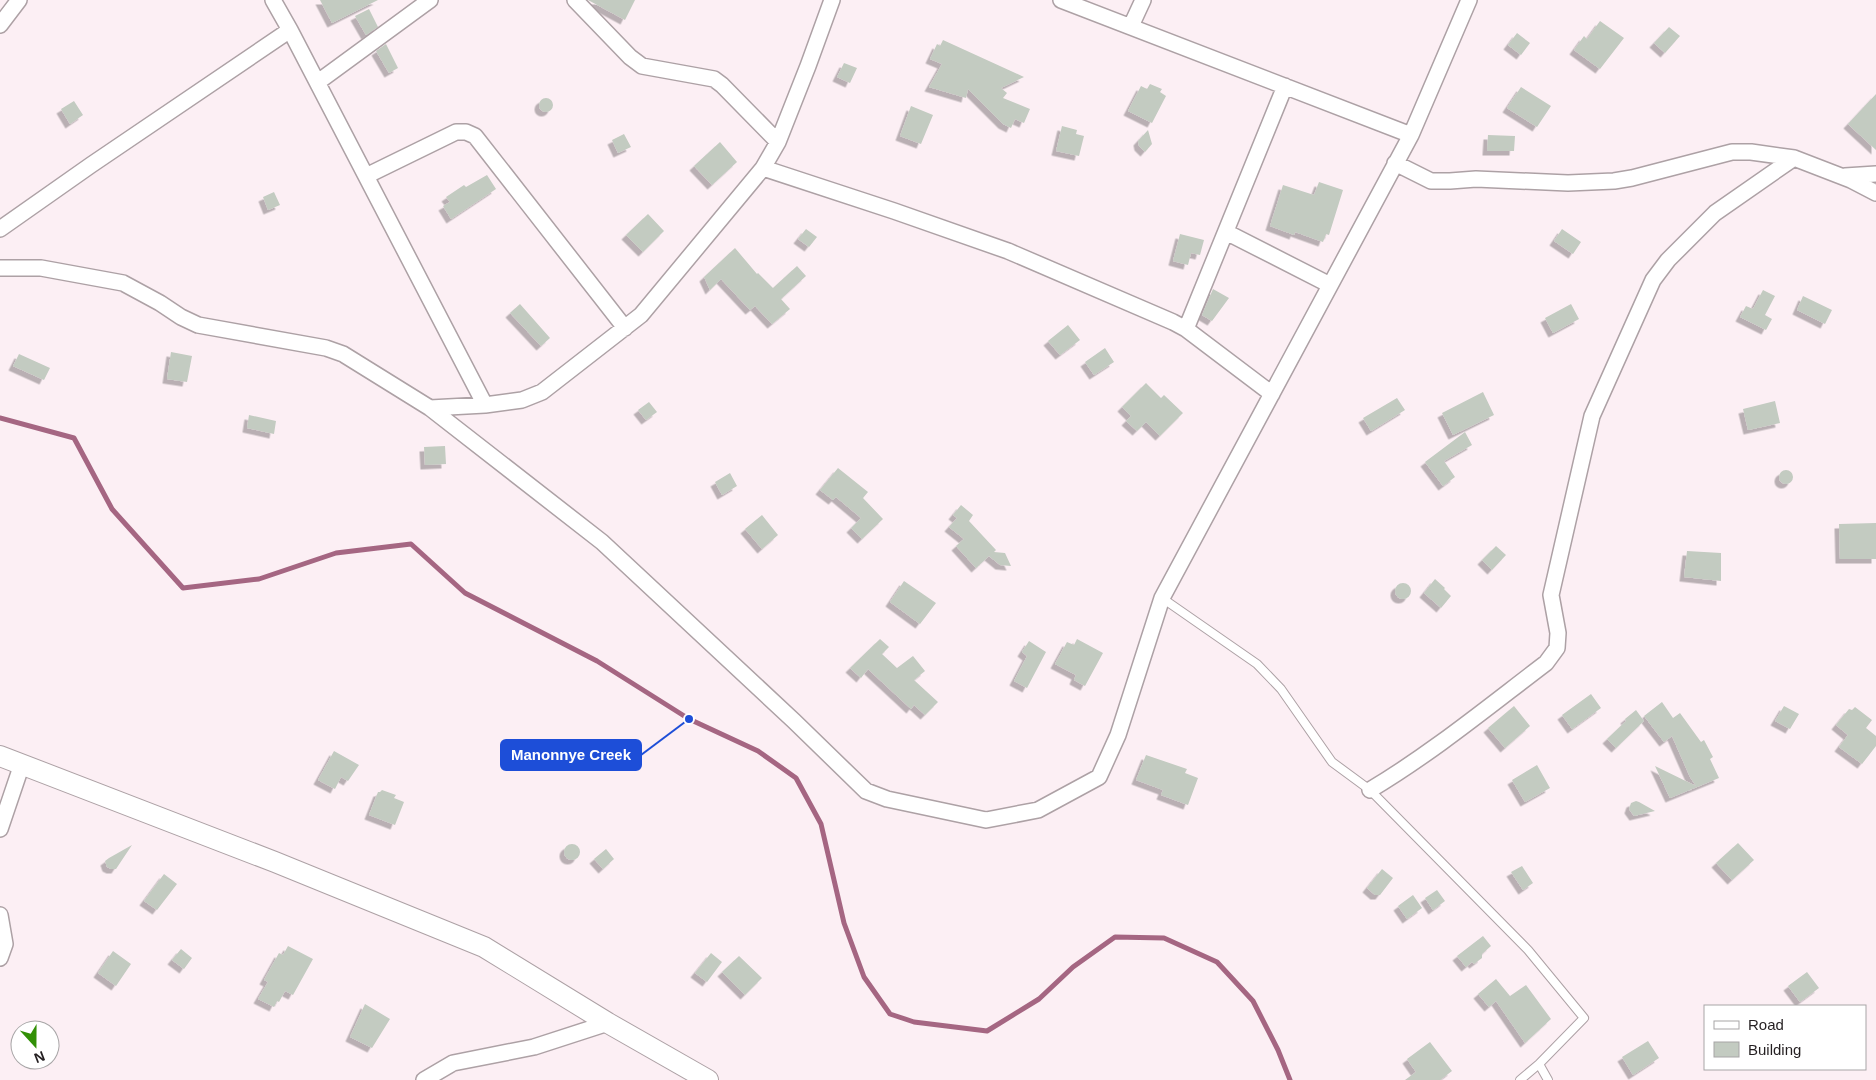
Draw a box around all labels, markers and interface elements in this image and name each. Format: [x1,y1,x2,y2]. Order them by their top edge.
callout: Manonnye Creek [501,740,641,770]
text: Manonnye Creek [511,746,632,763]
legend [1704,1005,1866,1070]
text: Road [1748,1016,1784,1033]
north arrow [10,1020,60,1070]
text: Building [1748,1041,1801,1058]
text: N [32,1048,47,1066]

